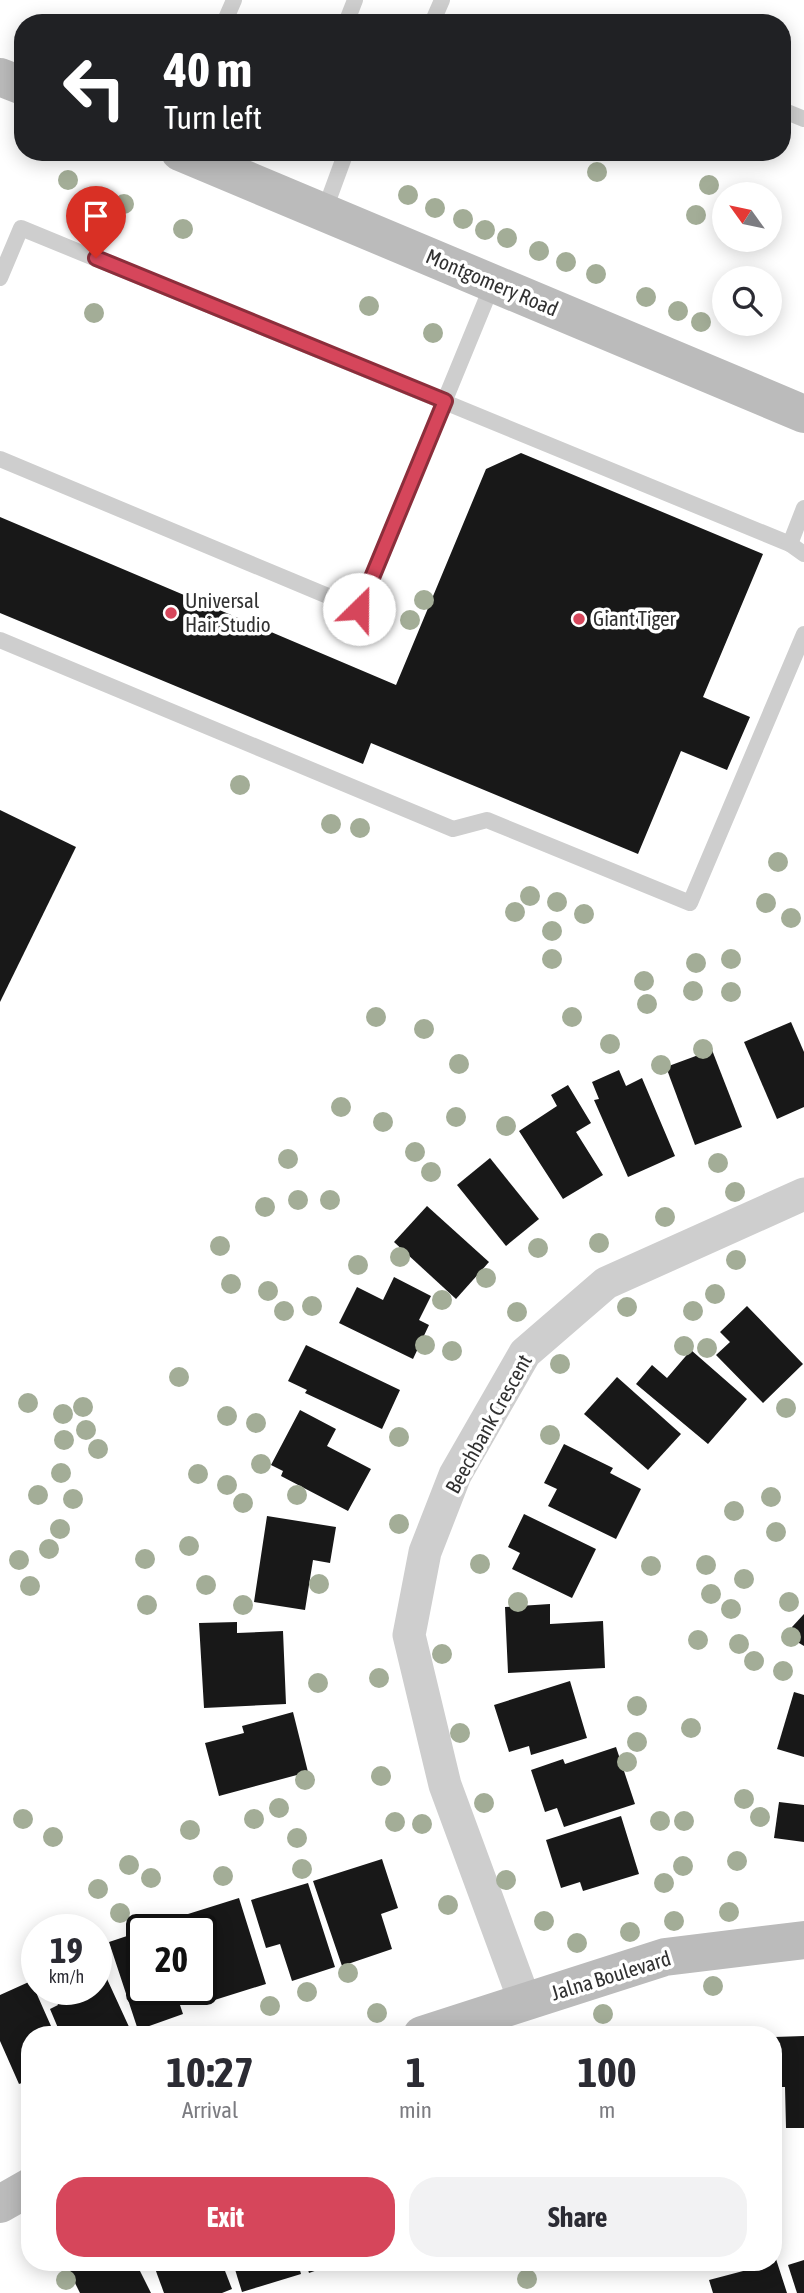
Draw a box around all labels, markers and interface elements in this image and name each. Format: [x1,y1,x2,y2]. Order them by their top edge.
text: 40 m [164,41,252,97]
icon: left [49,42,140,133]
text: Turn left [164,99,262,136]
north arrow [712,182,782,252]
map controls [712,182,782,336]
pin [66,186,126,258]
icon: arrive [77,197,115,235]
street label: Montgomery Road [423,243,562,321]
button: search [712,266,782,336]
position arrow [322,572,396,646]
place label: Universal Hair Studio [185,588,271,636]
marker: Universal Hair Studio [163,605,179,621]
place label: Giant Tiger [593,606,677,630]
marker: Giant Tiger [571,611,587,627]
street label: Beechbank Crescent [440,1350,536,1497]
speed limit sign: 20 [126,1914,217,2005]
text: 19 [50,1930,83,1970]
street label: Jalna Boulevard [548,1945,673,2005]
text: km/h [49,1966,84,1987]
text: 10:27 [166,2048,254,2096]
text: 1 [406,2048,425,2096]
text: 100 [577,2048,637,2096]
text: Arrival [182,2097,238,2123]
text: min [399,2097,432,2123]
text: m [599,2097,615,2123]
button: Exit [56,2177,395,2257]
button: Share [409,2177,747,2257]

